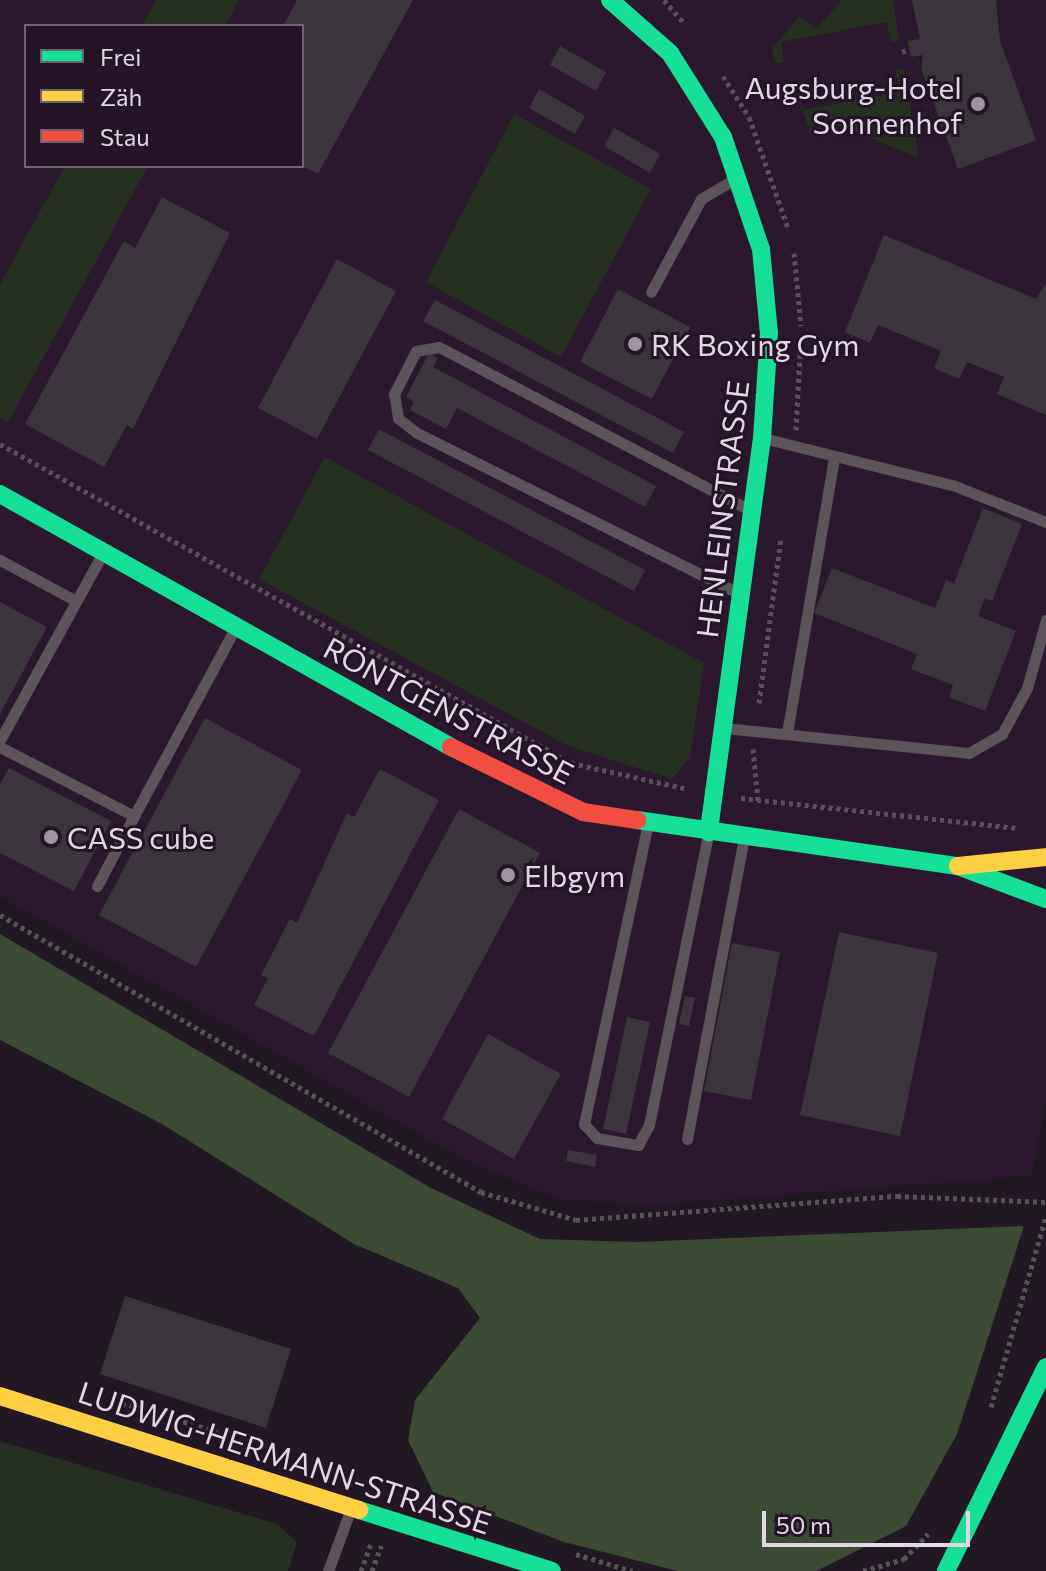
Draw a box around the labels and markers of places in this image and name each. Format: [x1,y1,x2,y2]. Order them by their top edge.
place label: Augsburg-Hotel Sonnenhof [744,69,962,140]
marker: Augsburg-Hotel Sonnenhof [969,95,987,113]
place label: RK Boxing Gym [651,326,859,362]
marker: RK Boxing Gym [626,335,644,353]
place label: CASS cube [67,819,214,855]
marker: CASS cube [42,828,60,846]
place label: Elbgym [524,857,625,893]
marker: Elbgym [499,866,517,884]

